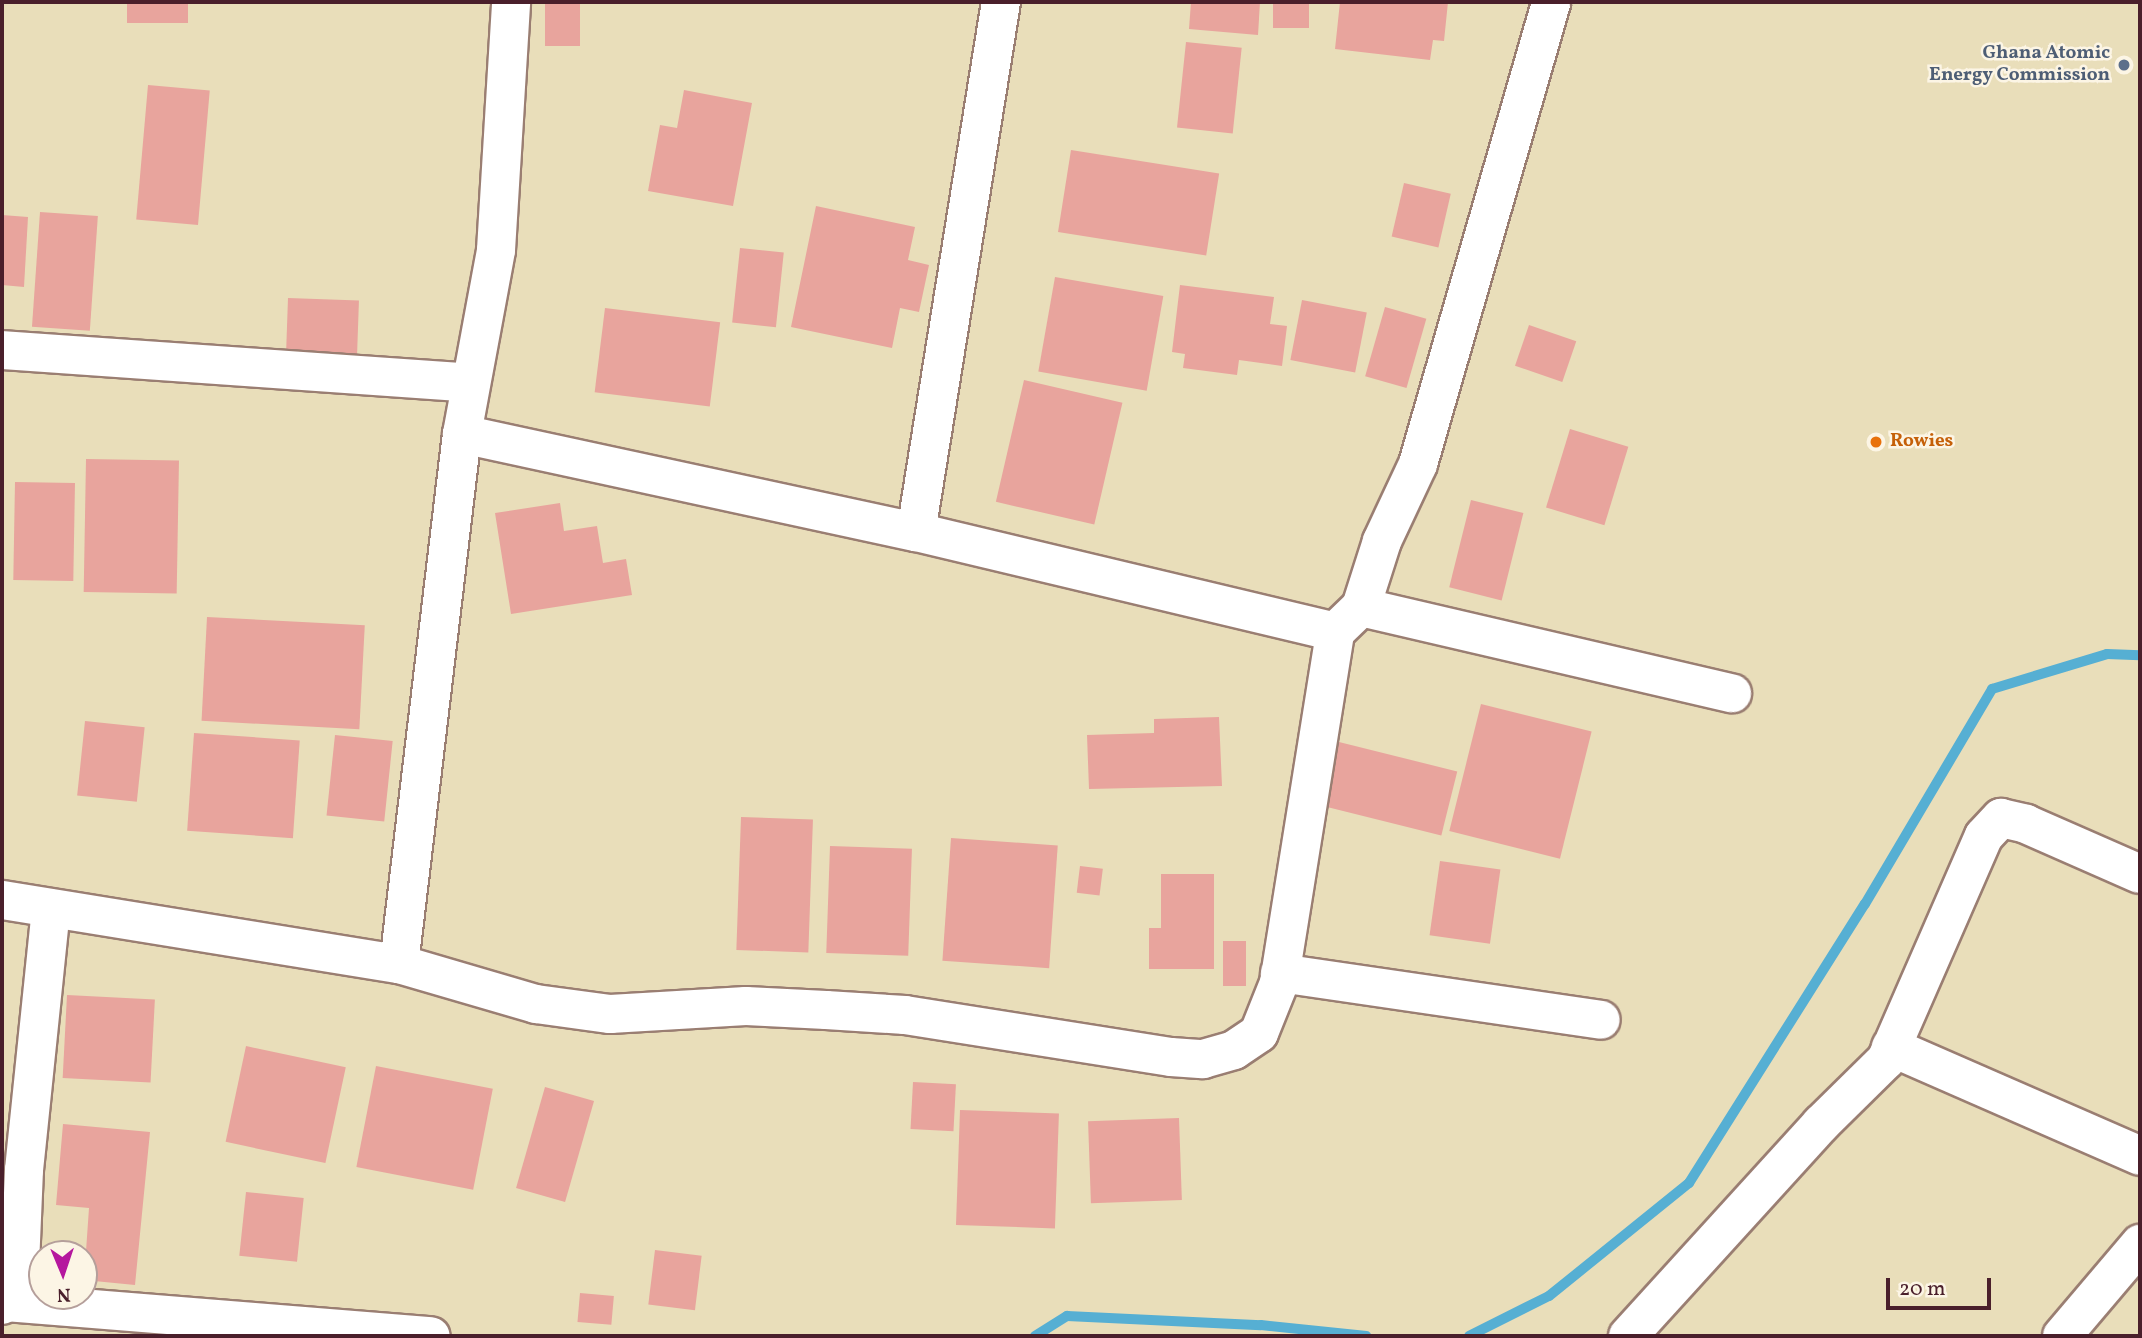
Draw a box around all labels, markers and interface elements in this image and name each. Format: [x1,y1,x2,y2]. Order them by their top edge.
place label: Ghana Atomic Energy Commission [1929,43,2110,87]
marker: Ghana Atomic Energy Commission [2116,57,2132,73]
place label: Rowies [1890,431,1953,453]
marker: Rowies [1868,434,1884,450]
north arrow [28,1240,98,1310]
scale bar [1890,1264,1995,1308]
text: 20 m [1899,1275,1945,1304]
text: N [56,1281,71,1307]

